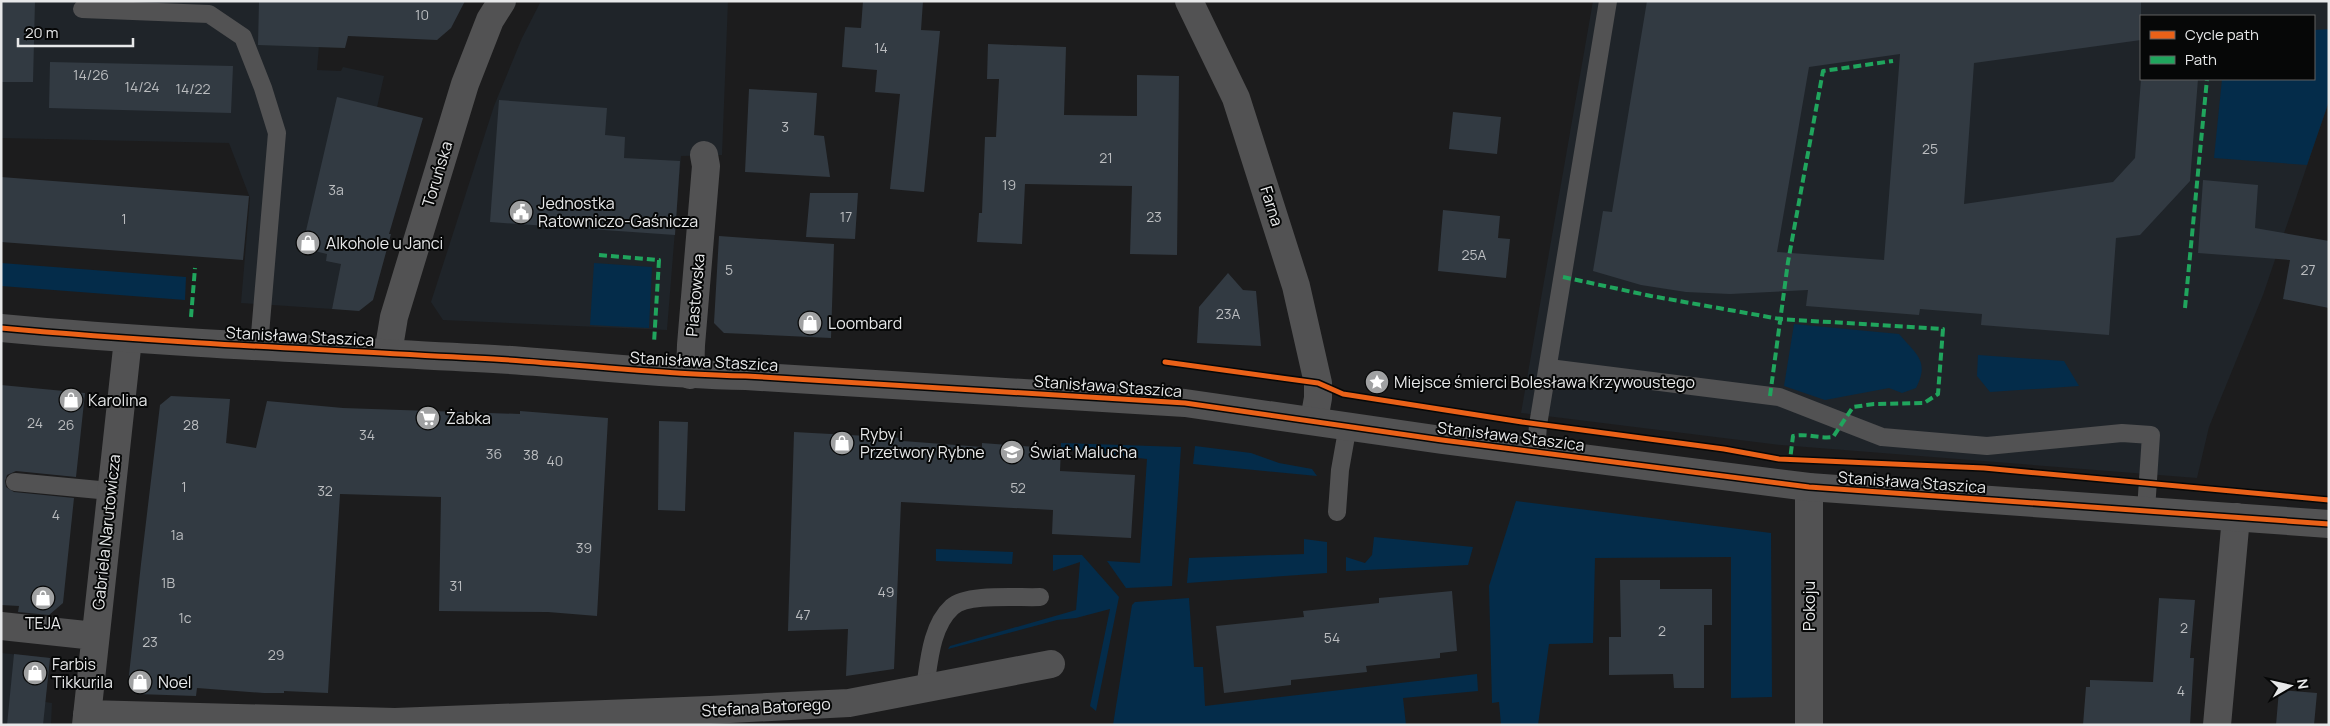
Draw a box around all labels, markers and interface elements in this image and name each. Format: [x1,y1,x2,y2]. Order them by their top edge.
house number: 10 [415,5,429,24]
scale bar [18,15,132,47]
legend [2140,15,2315,80]
text: 20 m [25,22,58,43]
text: Cycle path [2185,24,2259,45]
house number: 14 [874,38,888,57]
text: Path [2185,49,2217,70]
house number: 14/26 [73,65,109,84]
house number: 14/24 [124,77,160,96]
house number: 14/22 [175,79,211,98]
house number: 3 [781,117,789,136]
street label: Toruńska [417,138,457,210]
house number: 25 [1922,139,1938,158]
house number: 21 [1099,148,1113,167]
house number: 19 [1002,175,1016,194]
house number: 3a [328,180,344,199]
street label: Farna [1256,183,1288,229]
place label: Jednostka Ratowniczo-Gaśnicza [538,192,698,232]
public building icon: Jednostka Ratowniczo-Gaśnicza [508,199,534,225]
house number: 17 [840,207,852,226]
house number: 23 [1146,207,1162,226]
house number: 1 [121,209,127,228]
shop icon: Alkohole u Janci [295,230,321,256]
place label: Alkohole u Janci [326,232,443,254]
house number: 25A [1462,245,1487,264]
street label: Piastowska [680,253,710,337]
house number: 5 [725,260,733,279]
house number: 27 [2300,260,2316,279]
house number: 23A [1216,304,1240,323]
shop icon: Loombard [797,310,823,336]
place label: Loombard [828,312,902,334]
street label: Stanisława Staszica [225,321,375,351]
street label: Stanisława Staszica [629,346,779,376]
place icon: Miejsce śmierci Bolesława Krzywoustego [1364,369,1390,395]
street label: Stanisława Staszica [1033,370,1183,402]
place label: Miejsce śmierci Bolesława Krzywoustego [1394,371,1695,393]
shop icon: Karolina [58,387,84,413]
place label: Karolina [88,389,147,411]
supermarket icon: Żabka [415,405,441,431]
place label: Żabka [446,407,491,429]
house number: 24 [27,413,43,432]
house number: 26 [58,415,74,434]
house number: 28 [183,415,199,434]
street label: Stanisława Staszica [1436,416,1586,456]
place label: Ryby i Przetwory Rybne [860,423,985,463]
house number: 34 [359,425,375,444]
shop icon: Ryby i Przetwory Rybne [829,430,855,456]
school or university icon: Świat Malucha [999,439,1025,465]
place label: Świat Malucha [1030,441,1137,463]
house number: 36 [486,444,502,463]
house number: 38 [523,445,539,464]
house number: 40 [547,451,563,470]
street label: Gabriela Narutowicza [87,453,125,611]
street label: Stanisława Staszica [1837,466,1987,498]
house number: 1 [181,477,187,496]
house number: 52 [1010,478,1026,497]
house number: 32 [317,481,333,500]
house number: 4 [52,505,60,524]
house number: 1a [170,525,184,544]
house number: 39 [576,538,592,557]
house number: 1B [161,573,175,592]
house number: 31 [449,576,463,595]
street label: Pokoju [1798,581,1820,631]
house number: 49 [878,582,894,601]
shop icon: TEJA [30,585,56,611]
house number: 47 [795,605,811,624]
house number: 1c [178,608,192,627]
place label: TEJA [25,612,61,634]
house number: 2 [2180,618,2188,637]
house number: 2 [1658,621,1666,640]
house number: 54 [1324,628,1340,647]
house number: 23 [142,632,158,651]
house number: 29 [268,645,284,664]
place label: Farbis Tikkurila [52,653,113,693]
shop icon: Farbis Tikkurila [22,660,48,686]
north arrow [2265,661,2315,711]
shop icon: Noel [127,669,153,695]
place label: Noel [158,671,192,693]
text: N [2293,677,2314,690]
house number: 4 [2177,681,2185,700]
street label: Stefana Batorego [701,693,831,721]

